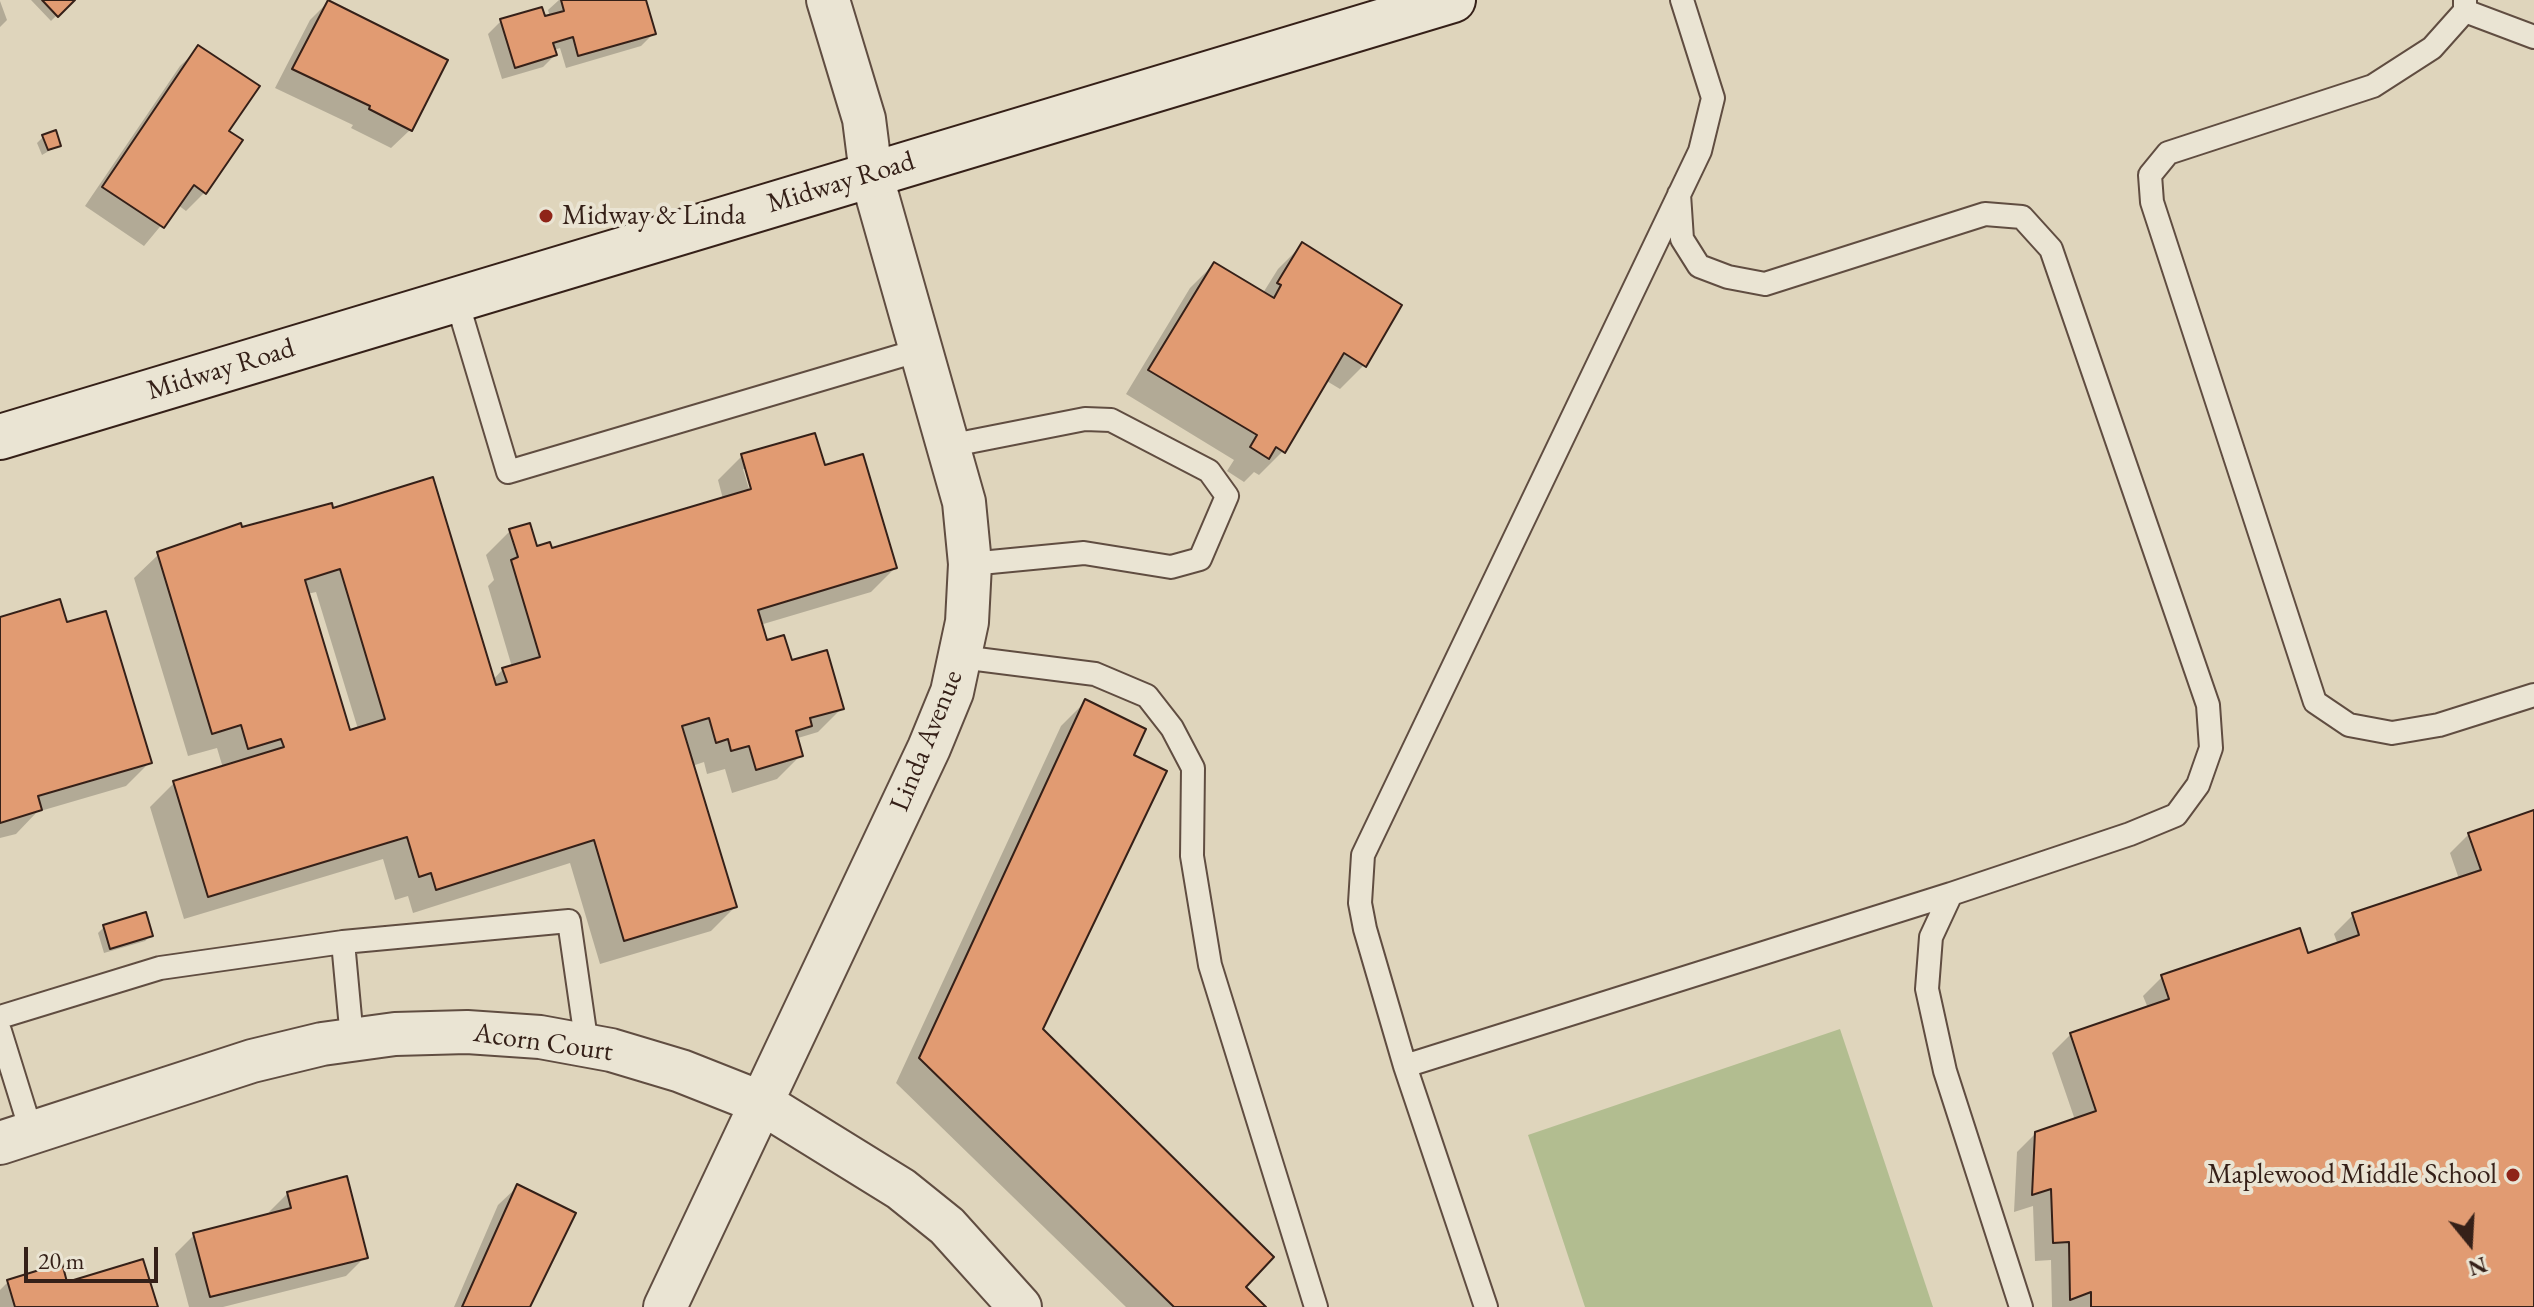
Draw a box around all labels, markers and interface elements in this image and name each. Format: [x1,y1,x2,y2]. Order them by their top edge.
street label: Midway Road [763,145,919,221]
place label: Midway & Linda [562,199,746,233]
marker: Midway & Linda [537,207,555,225]
street label: Midway Road [143,332,299,408]
street label: Linda Avenue [883,665,971,817]
street label: Acorn Court [471,1017,615,1069]
place label: Maplewood Middle School [2207,1158,2497,1192]
marker: Maplewood Middle School [2504,1166,2522,1184]
north arrow [2430,1203,2510,1283]
scale bar [28,1231,162,1281]
text: 20 m [38,1245,85,1276]
text: N [2465,1250,2491,1283]

